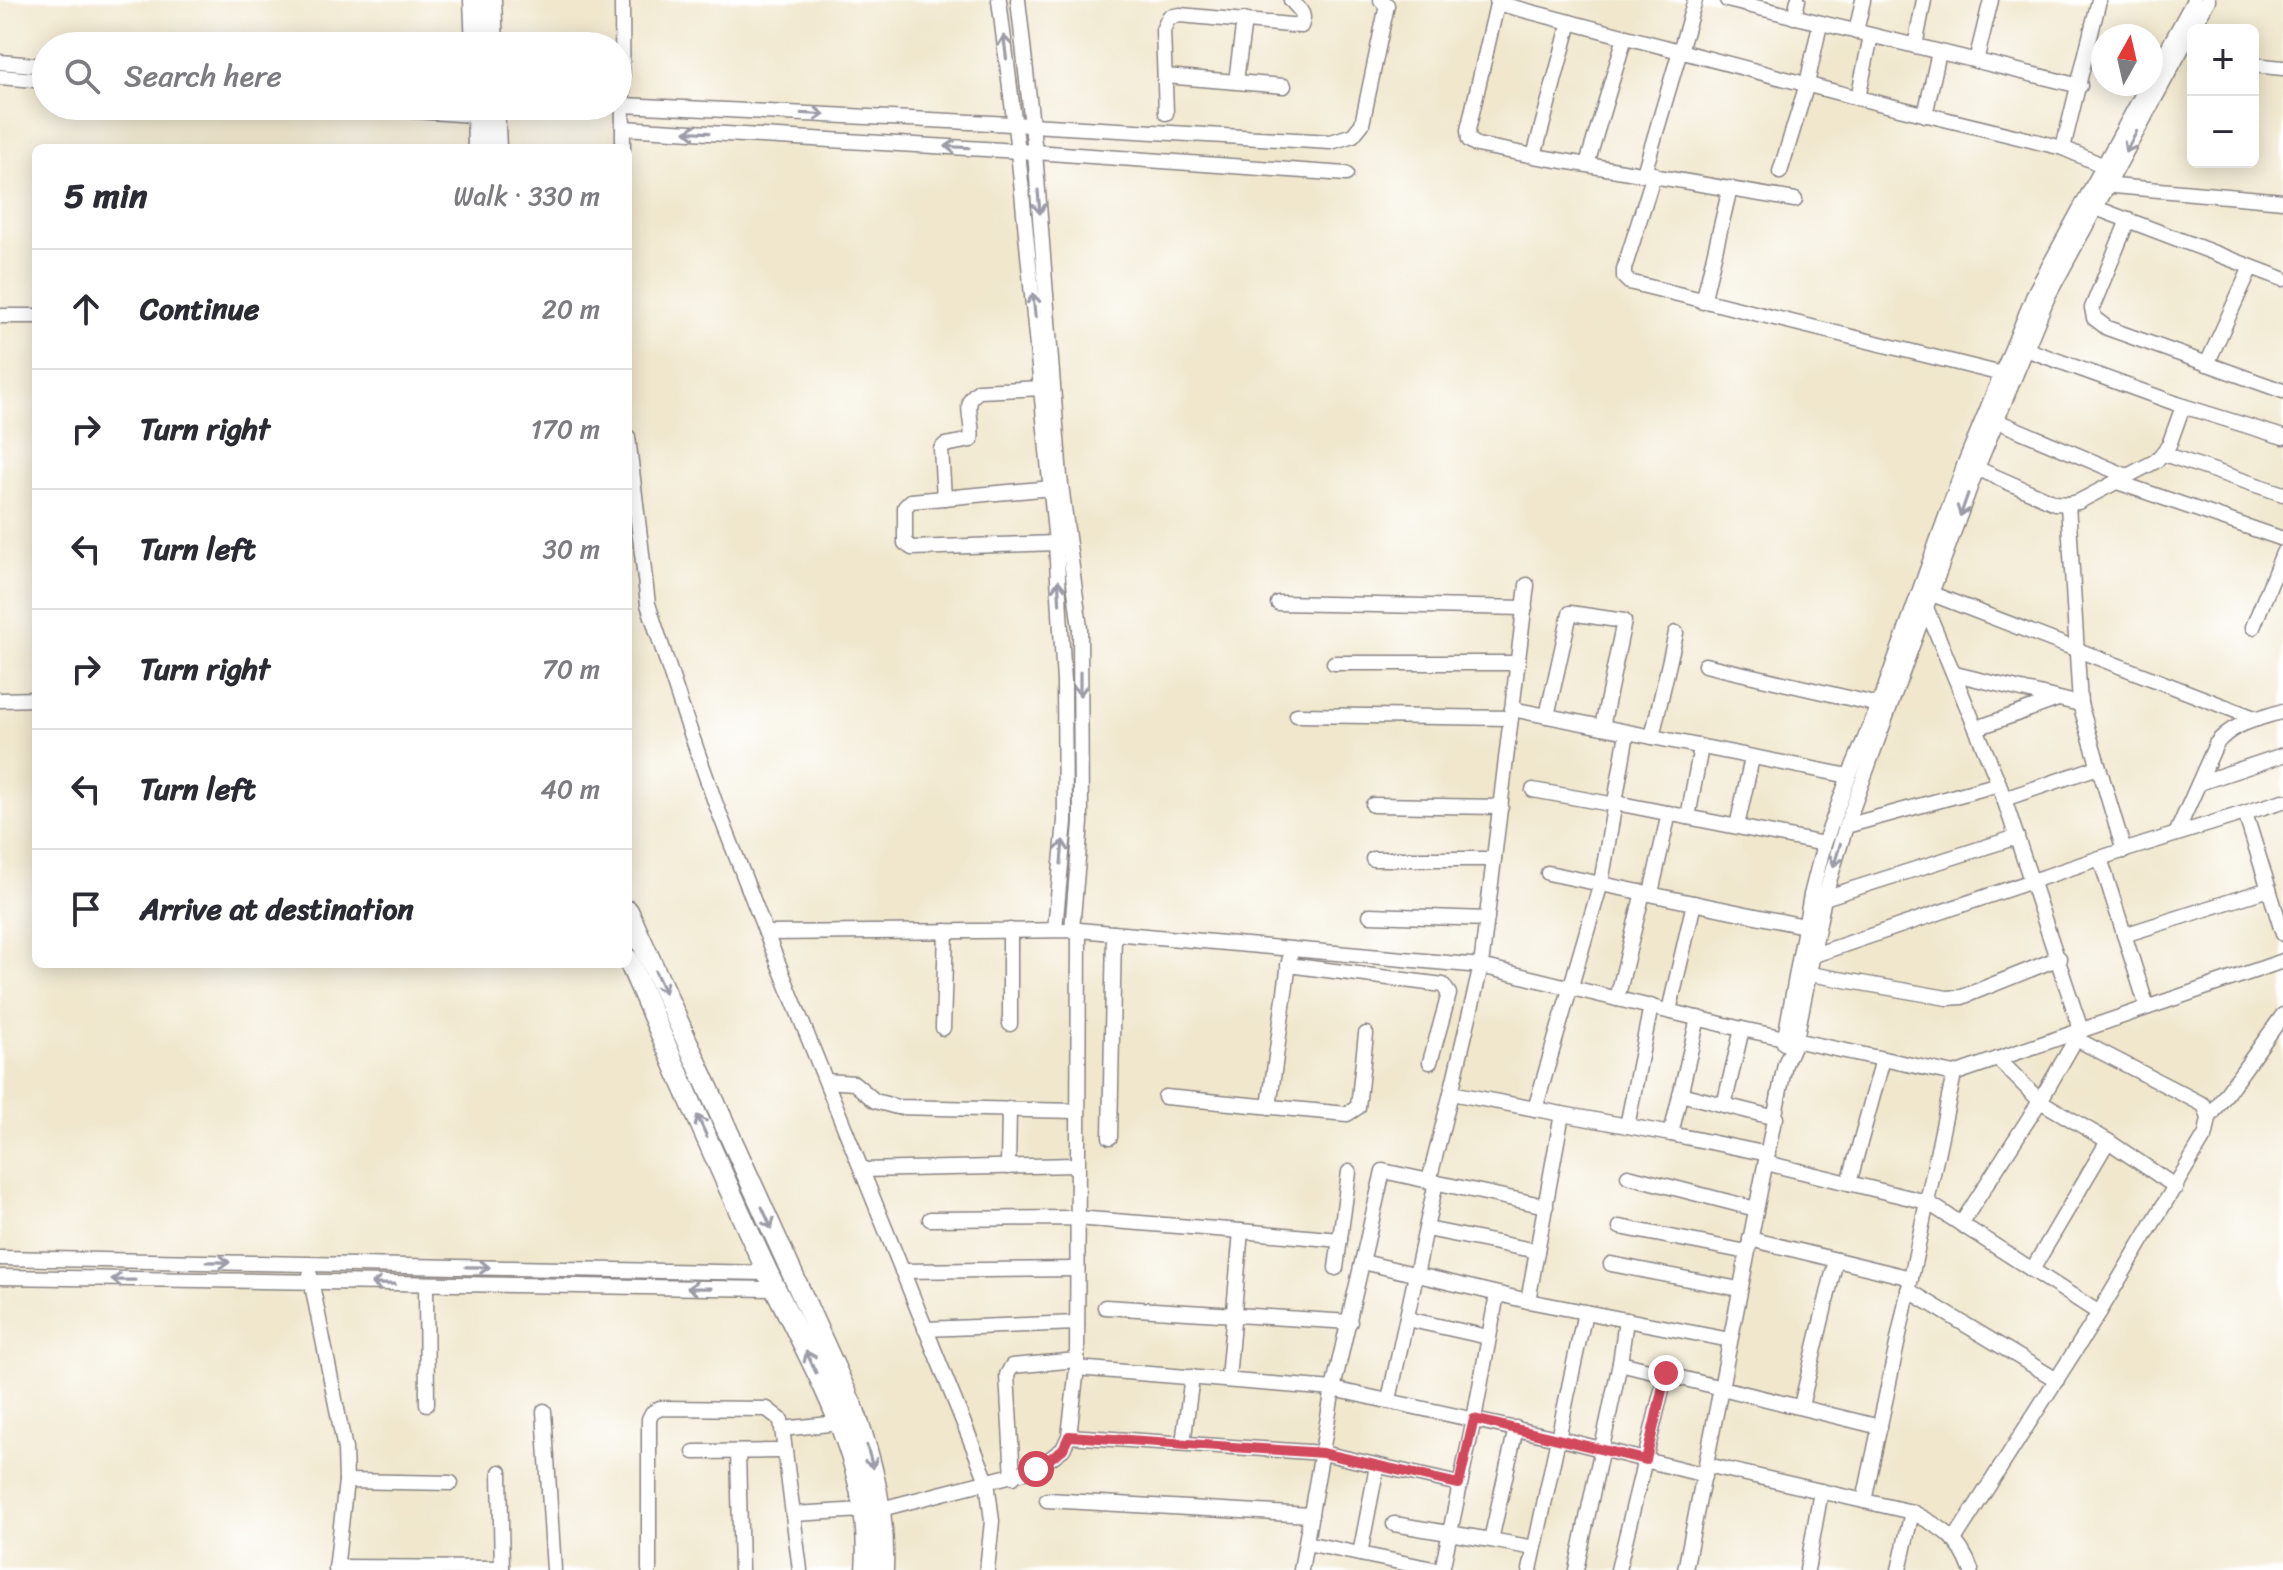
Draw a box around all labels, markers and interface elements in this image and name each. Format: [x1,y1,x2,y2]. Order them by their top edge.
north arrow [2091,24,2163,96]
map controls [2187,24,2259,168]
button: + [2187,24,2259,96]
search box [32,32,632,120]
one-way arrow [997,35,1012,60]
text: Search here [124,49,282,103]
icon: search [60,54,104,98]
button: − [2187,96,2259,168]
one-way arrow [799,107,826,122]
one-way arrow [684,124,711,139]
one-way arrow [2123,130,2139,154]
one-way arrow [944,139,971,154]
text: 5 min [64,166,147,226]
text: Walk · 330 m [453,173,600,219]
one-way arrow [1032,188,1047,215]
text: Continue [140,282,259,336]
text: 20 m [542,286,600,332]
icon: ahead [64,287,108,331]
one-way arrow [1026,292,1041,319]
text: Turn right [140,402,270,456]
text: 170 m [531,406,600,452]
icon: right [64,407,108,451]
one-way arrow [1956,492,1970,517]
text: Turn left [140,522,256,576]
text: 30 m [543,526,600,572]
icon: left [64,527,108,571]
one-way arrow [1051,579,1066,606]
text: Turn right [140,642,270,696]
text: 70 m [542,646,600,692]
icon: right [64,647,108,691]
one-way arrow [1072,670,1088,697]
text: Turn left [140,762,256,816]
text: 40 m [541,766,600,812]
icon: left [64,767,108,811]
one-way arrow [1055,839,1070,866]
one-way arrow [1829,841,1844,867]
text: Arrive at destination [140,882,414,936]
icon: arrive [64,887,108,931]
one-way arrow [653,969,668,993]
one-way arrow [694,1114,709,1139]
one-way arrow [761,1206,776,1230]
one-way arrow [204,1254,231,1270]
one-way arrow [464,1259,491,1275]
one-way arrow [110,1272,137,1287]
one-way arrow [370,1277,397,1292]
one-way arrow [686,1280,713,1296]
one-way arrow [803,1350,818,1374]
route end [1648,1355,1684,1391]
one-way arrow [863,1444,878,1470]
route start [1018,1451,1054,1487]

